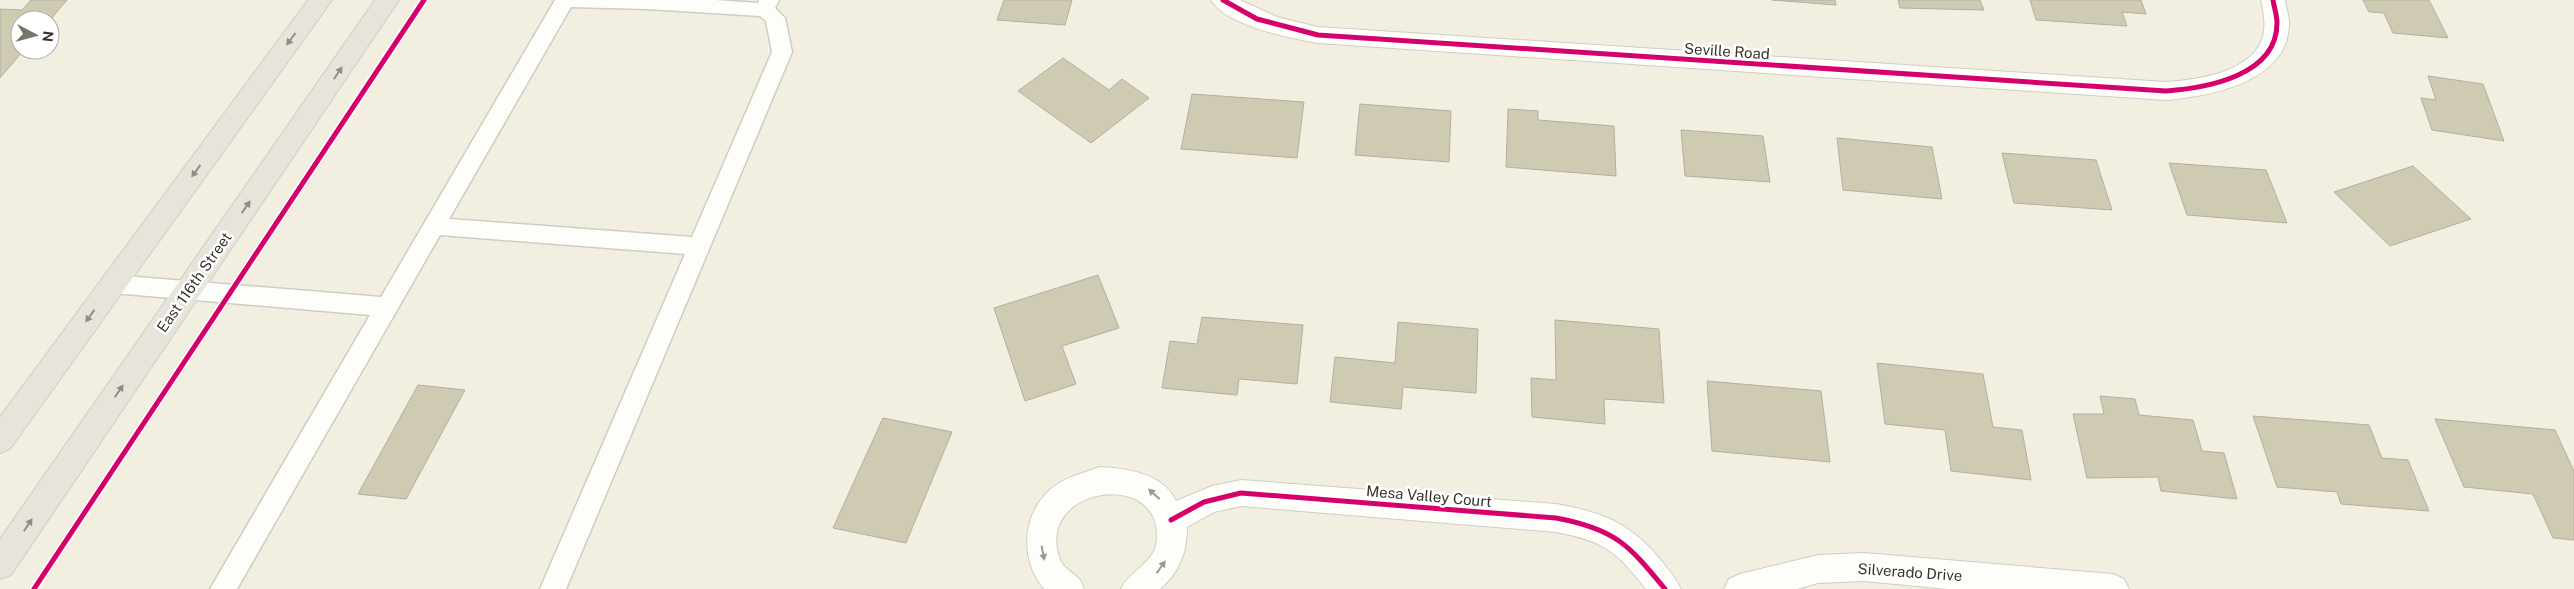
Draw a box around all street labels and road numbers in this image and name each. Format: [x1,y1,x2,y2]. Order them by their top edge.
street label: Seville Road [1684,40,1770,62]
street label: East 116th Street [153,229,235,335]
street label: Mesa Valley Court [1365,482,1493,510]
street label: Silverado Drive [1857,560,1963,584]

